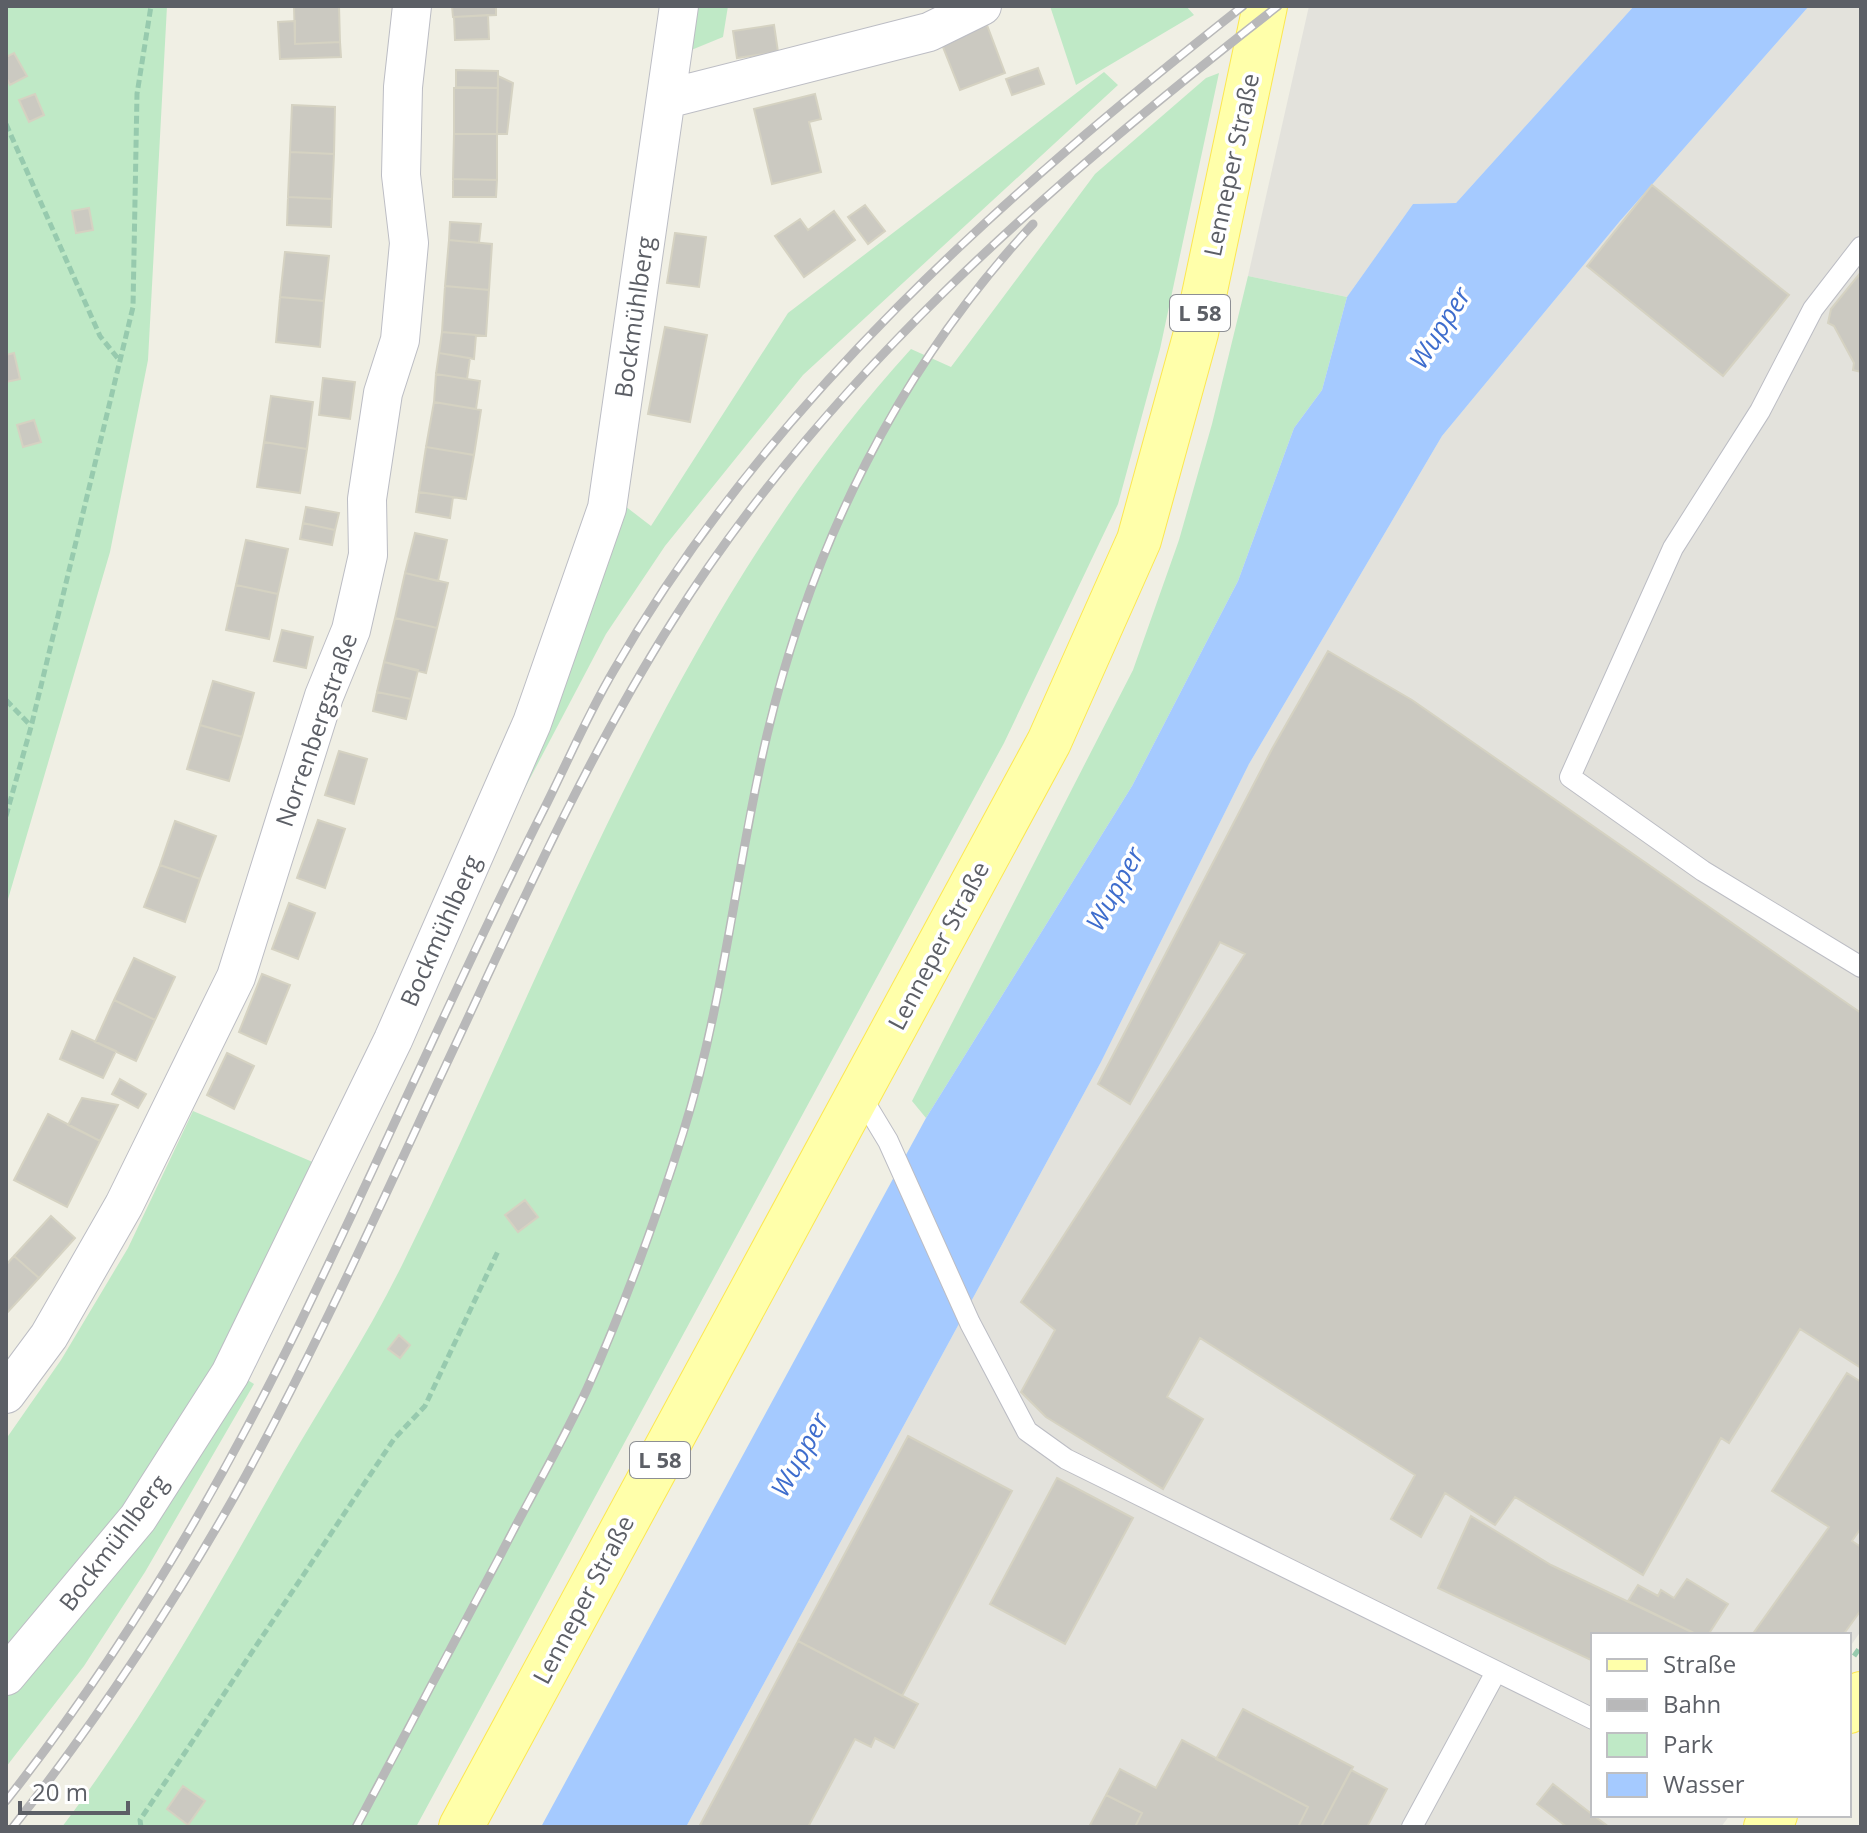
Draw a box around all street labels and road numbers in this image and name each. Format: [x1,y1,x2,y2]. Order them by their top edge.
street label: Lenneper Straße [1195,70,1266,259]
street label: Bockmühlberg [606,234,661,400]
road number: L 58 [1170,295,1230,331]
street label: Norrenbergstraße [267,628,364,831]
street label: Bockmühlberg [391,849,488,1011]
street label: Lenneper Straße [879,855,996,1035]
road number: L 58 [630,1442,690,1478]
street label: Bockmühlberg [51,1467,175,1617]
street label: Lenneper Straße [524,1509,641,1689]

